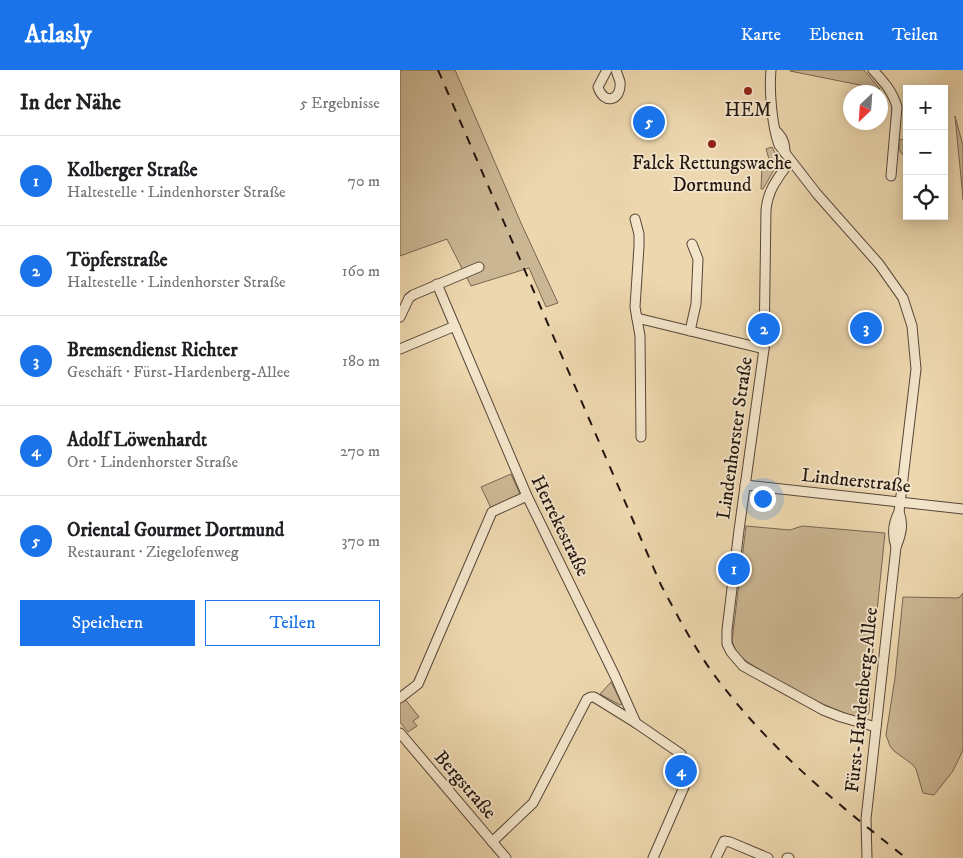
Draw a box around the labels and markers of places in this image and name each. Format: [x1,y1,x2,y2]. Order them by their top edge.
marker: HEM [742,85,754,97]
place label: HEM [725,99,771,122]
pin: 5 [633,103,665,141]
marker: Falck Rettungswache Dortmund [706,138,718,150]
place label: Falck Rettungswache Dortmund [632,152,792,197]
pin: 3 [850,309,882,347]
pin: 2 [748,310,780,348]
pin: 1 [718,550,750,588]
pin: 4 [665,752,697,790]

